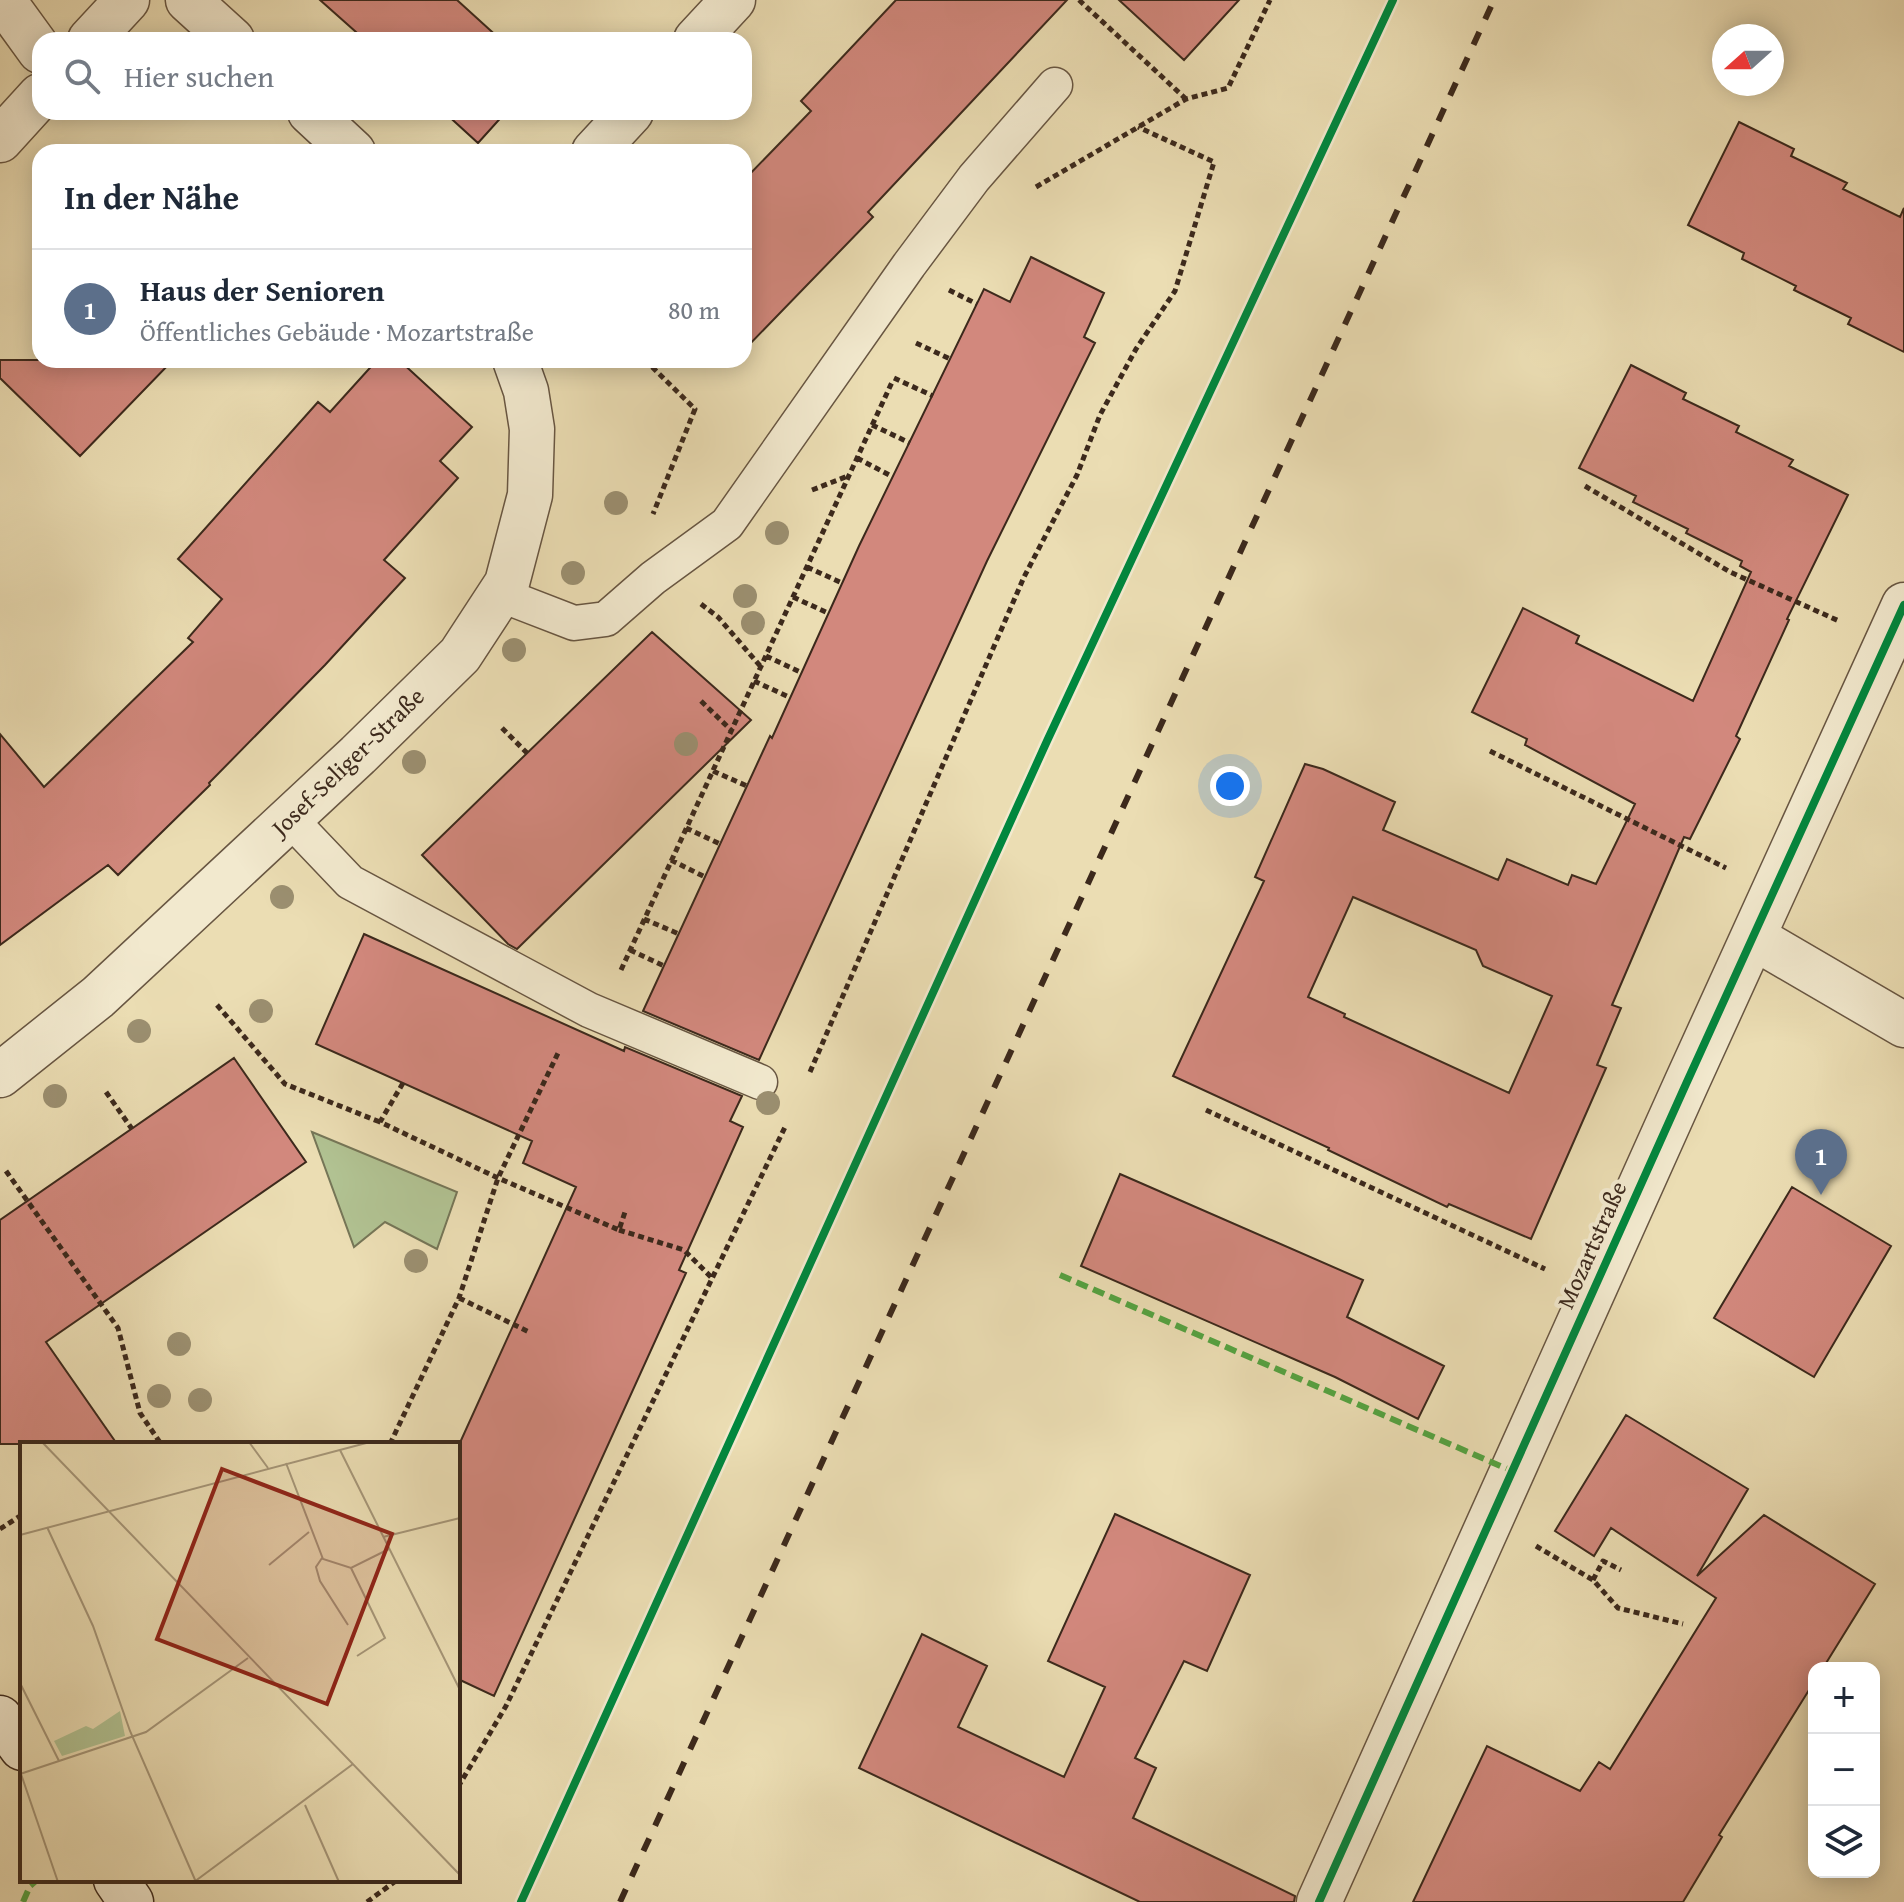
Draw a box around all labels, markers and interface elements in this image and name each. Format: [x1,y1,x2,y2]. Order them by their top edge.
north arrow [1712,24,1784,96]
search box [32,32,752,120]
icon: search [60,54,104,98]
text: Hier suchen [124,54,274,98]
text: In der Nähe [64,172,239,221]
text: Haus der Senioren [140,268,384,312]
text: 1 [83,290,97,329]
text: 80 m [668,290,720,329]
text: Öffentliches Gebäude · Mozartstraße [140,312,534,351]
street label: Josef-Seliger-Straße [261,679,432,846]
your location [1210,766,1250,806]
pin: 1 [1795,1129,1847,1195]
street label: Mozartstraße [1548,1175,1635,1314]
inset map [20,1442,460,1882]
map controls [1808,1662,1880,1878]
button: + [1808,1662,1880,1734]
button: − [1808,1734,1880,1806]
button: layers [1808,1806,1880,1878]

